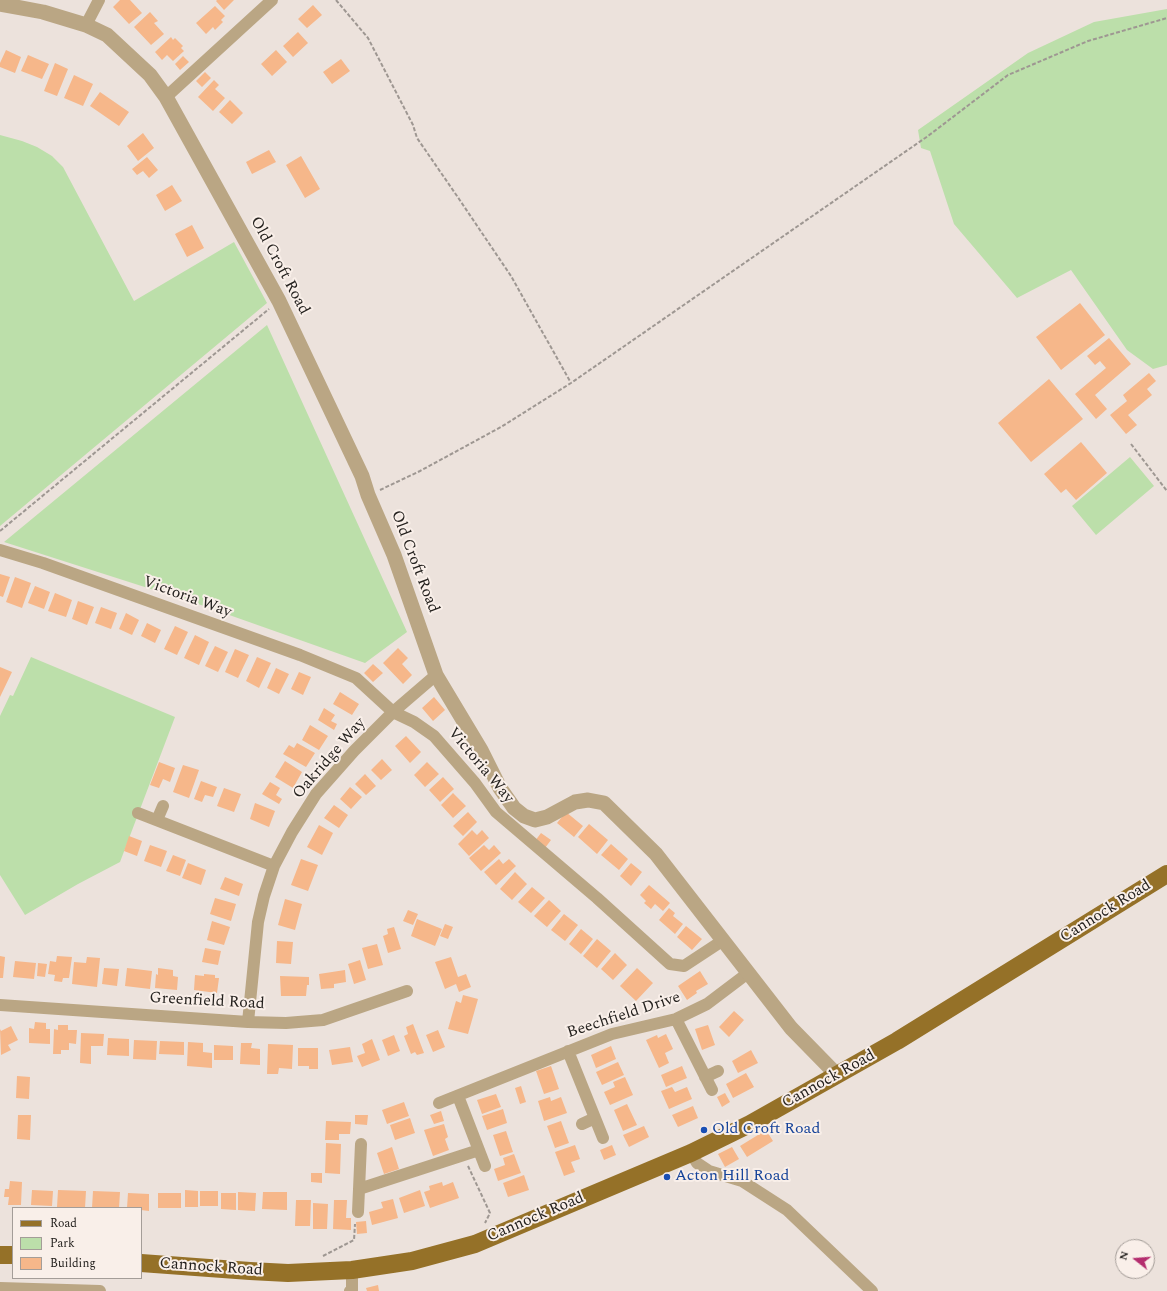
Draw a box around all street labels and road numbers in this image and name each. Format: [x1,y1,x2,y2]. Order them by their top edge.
street label: Old Croft Road [245,214,313,318]
street label: Old Croft Road [386,508,442,616]
street label: Victoria Way [140,573,234,623]
street label: Oakridge Way [290,715,370,803]
street label: Victoria Way [443,724,517,808]
street label: Cannock Road [1057,876,1155,948]
street label: Greenfield Road [149,989,265,1015]
street label: Beechfield Drive [565,989,683,1043]
street label: Cannock Road [779,1047,879,1113]
street label: Cannock Road [485,1189,587,1247]
street label: Cannock Road [159,1255,263,1281]

